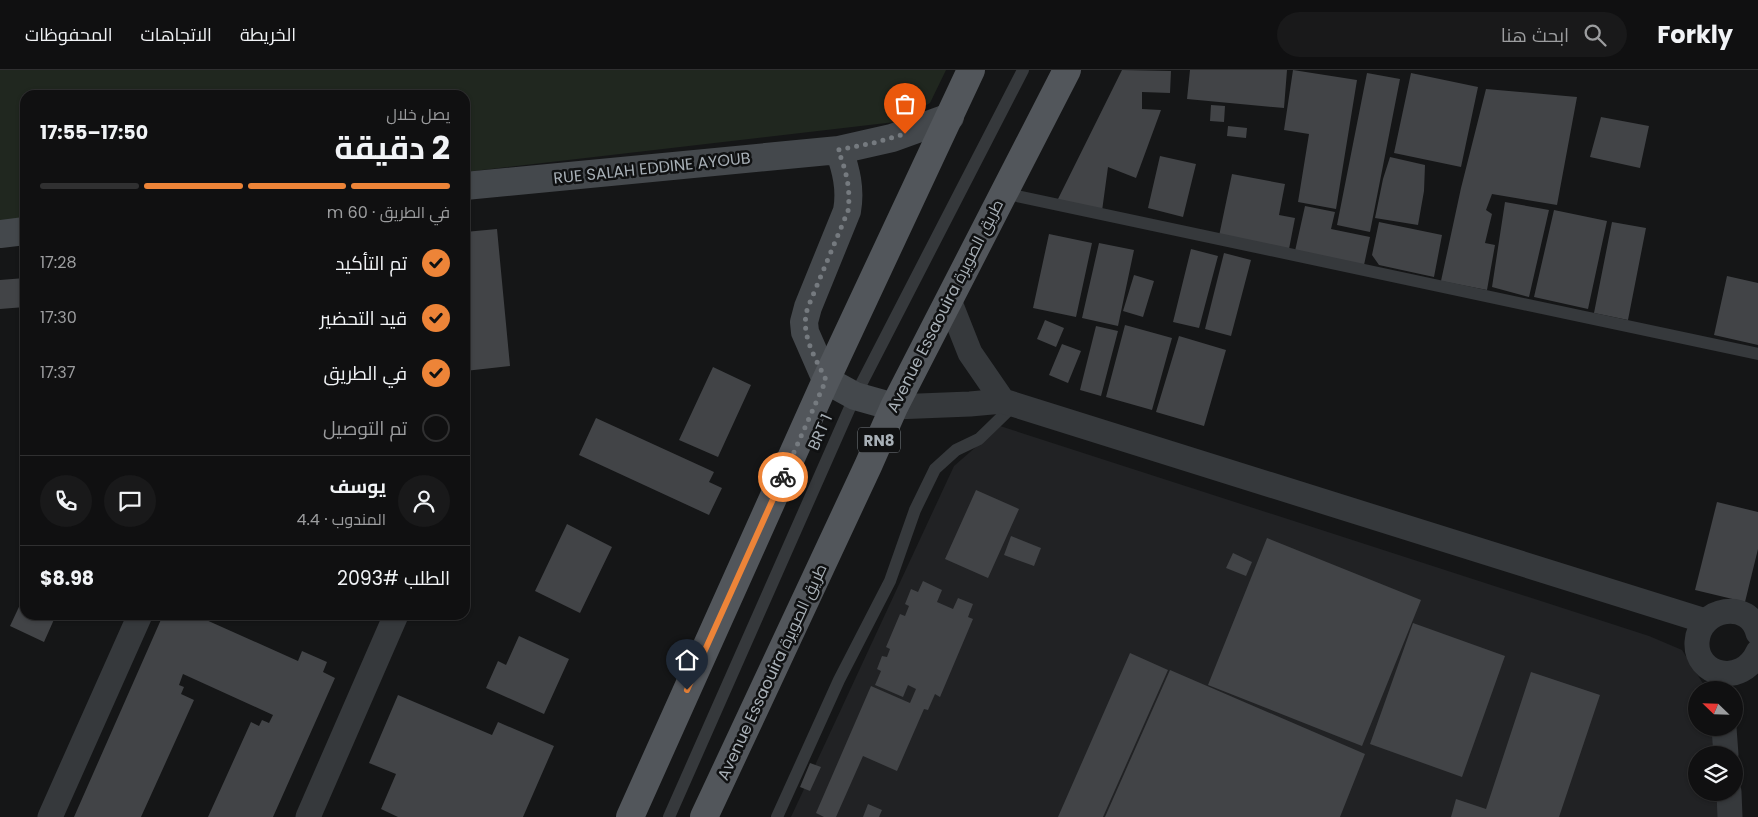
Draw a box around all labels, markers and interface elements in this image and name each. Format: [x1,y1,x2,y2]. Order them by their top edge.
search box [1277,12,1627,57]
text: Forkly [1657,18,1733,51]
icon: search [1581,21,1609,49]
text: المحفوظات [25,22,113,47]
text: الاتجاهات [141,22,212,47]
text: الخريطة [240,22,296,47]
text: ابحث هنا [1501,22,1569,49]
pin [884,83,926,134]
icon: bag [891,90,919,118]
text: يصل خلال [386,103,450,126]
text: 17:50–17:55 [40,119,148,146]
text: 2 دقيقة [334,125,450,170]
street label: RUE SALAH EDDINE AYOUB [552,146,752,190]
street label: Avenue Essaouira طريق الصويرة [881,195,1009,417]
text: في الطريق · 60 m [327,201,450,224]
icon: check [422,249,450,277]
text: تم التأكيد [335,250,407,277]
text: 17:28 [40,251,77,274]
icon: check [422,304,450,332]
text: قيد التحضير [320,305,407,332]
text: 17:30 [40,306,77,329]
icon: check [422,359,450,387]
text: في الطريق [324,360,407,387]
text: 17:37 [40,361,75,384]
street label: BRT 1 [802,410,838,454]
text: تم التوصيل [323,415,407,442]
road number: RN8 [858,428,900,452]
courier [758,452,808,502]
icon: bike [769,463,797,491]
text: يوسف [330,473,386,500]
button: phone [40,475,92,527]
button: chat [104,475,156,527]
button: person [398,475,450,527]
text: المندوب · 4.4 [296,508,386,531]
street label: Avenue Essaouira طريق الصويرة [712,560,832,784]
text: $8.98 [40,565,94,592]
text: الطلب #2093 [337,565,450,592]
pin [666,639,708,690]
icon: home [673,646,701,674]
north arrow [1688,681,1742,736]
map controls [1688,681,1743,801]
button: layers [1688,746,1743,801]

